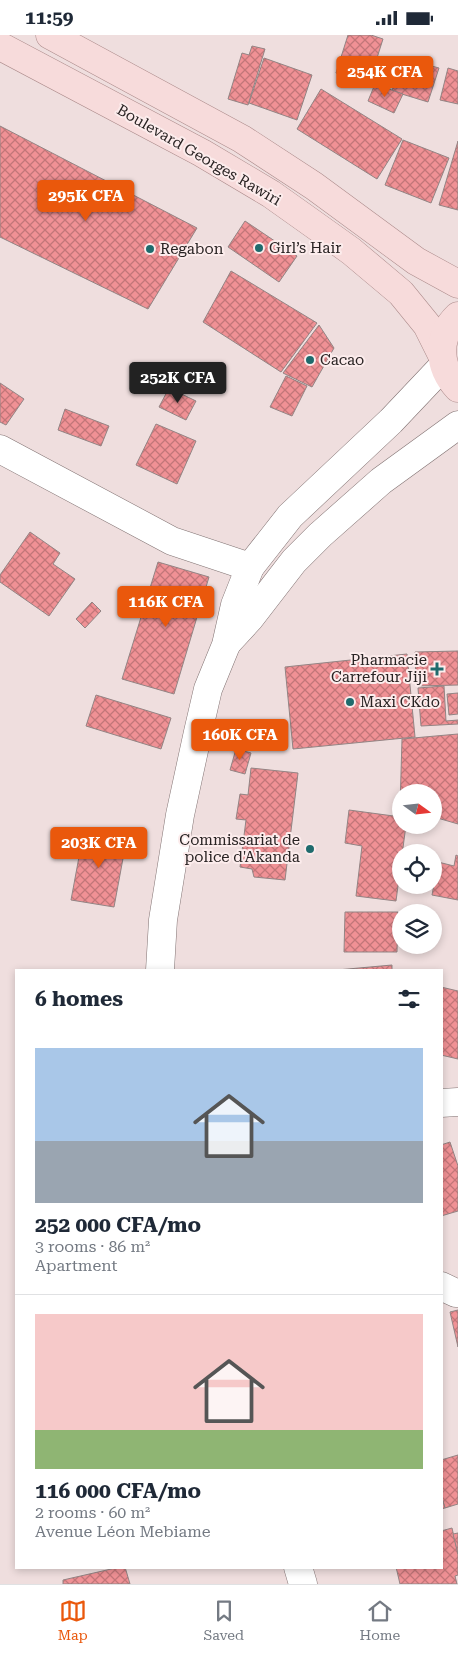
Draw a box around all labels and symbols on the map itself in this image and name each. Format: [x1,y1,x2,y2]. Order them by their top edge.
pin: 254K CFA [333,55,437,98]
street label: Boulevard Georges Rawiri [114,101,284,209]
pin: 295K CFA [34,179,138,222]
place label: Girl’s Hair [269,239,341,257]
place label: Regabon [160,240,224,258]
marker: Girl’s Hair [253,242,265,254]
marker: Regabon [144,243,156,255]
place label: Cacao [320,351,364,369]
marker: Cacao [304,354,316,366]
pin: 252K CFA [126,361,230,404]
pin: 116K CFA [114,585,218,628]
place label: Pharmacie Carrefour Jiji [331,651,427,686]
marker: Pharmacie Carrefour Jiji [431,663,443,675]
place label: Maxi CKdo [360,693,440,711]
marker: Maxi CKdo [344,696,356,708]
pin: 160K CFA [188,719,292,761]
north arrow [392,784,442,834]
pin: 203K CFA [47,827,151,869]
place label: Commissariat de police d'Akanda [179,831,300,866]
marker: Commissariat de police d'Akanda [304,843,316,855]

